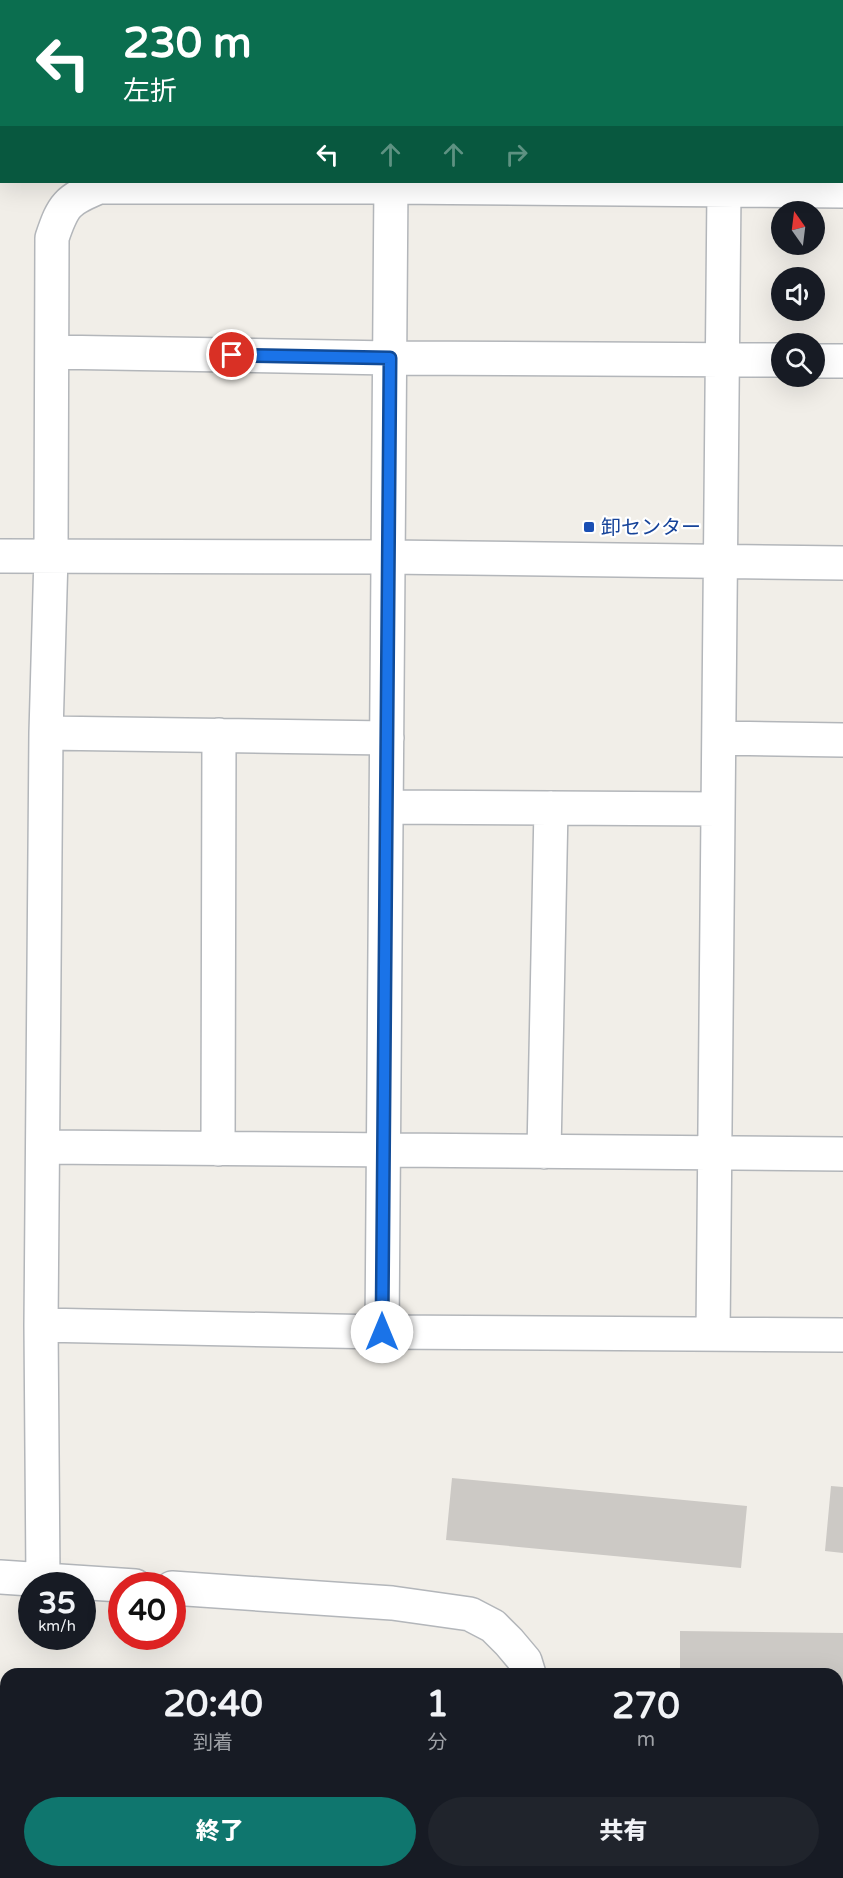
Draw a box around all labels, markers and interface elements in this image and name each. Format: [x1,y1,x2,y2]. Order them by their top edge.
text: 230 m [123,18,252,69]
icon: left [24,24,102,102]
text: 左折 [123,75,177,108]
icon: left [311,138,344,171]
icon: ahead [374,138,407,171]
icon: ahead [437,138,470,171]
icon: right [500,138,533,171]
north arrow [771,201,825,255]
map controls [771,201,825,387]
button: sound [771,267,825,321]
pin [206,329,257,380]
button: search [771,333,825,387]
icon: arrive [215,338,248,371]
place label: 卸センター [601,516,701,540]
marker: 卸センター [582,520,596,534]
position arrow [350,1300,414,1364]
speed limit sign: 40 [108,1572,186,1650]
text: 35 [38,1585,76,1622]
text: km/h [38,1617,76,1635]
text: 20:40 [163,1683,263,1726]
text: 1 [426,1683,449,1726]
text: 270 [612,1685,680,1728]
text: m [637,1728,655,1752]
text: 到着 [193,1731,233,1755]
text: 分 [427,1731,447,1755]
button: 終了 [24,1797,416,1866]
button: 共有 [428,1797,819,1866]

